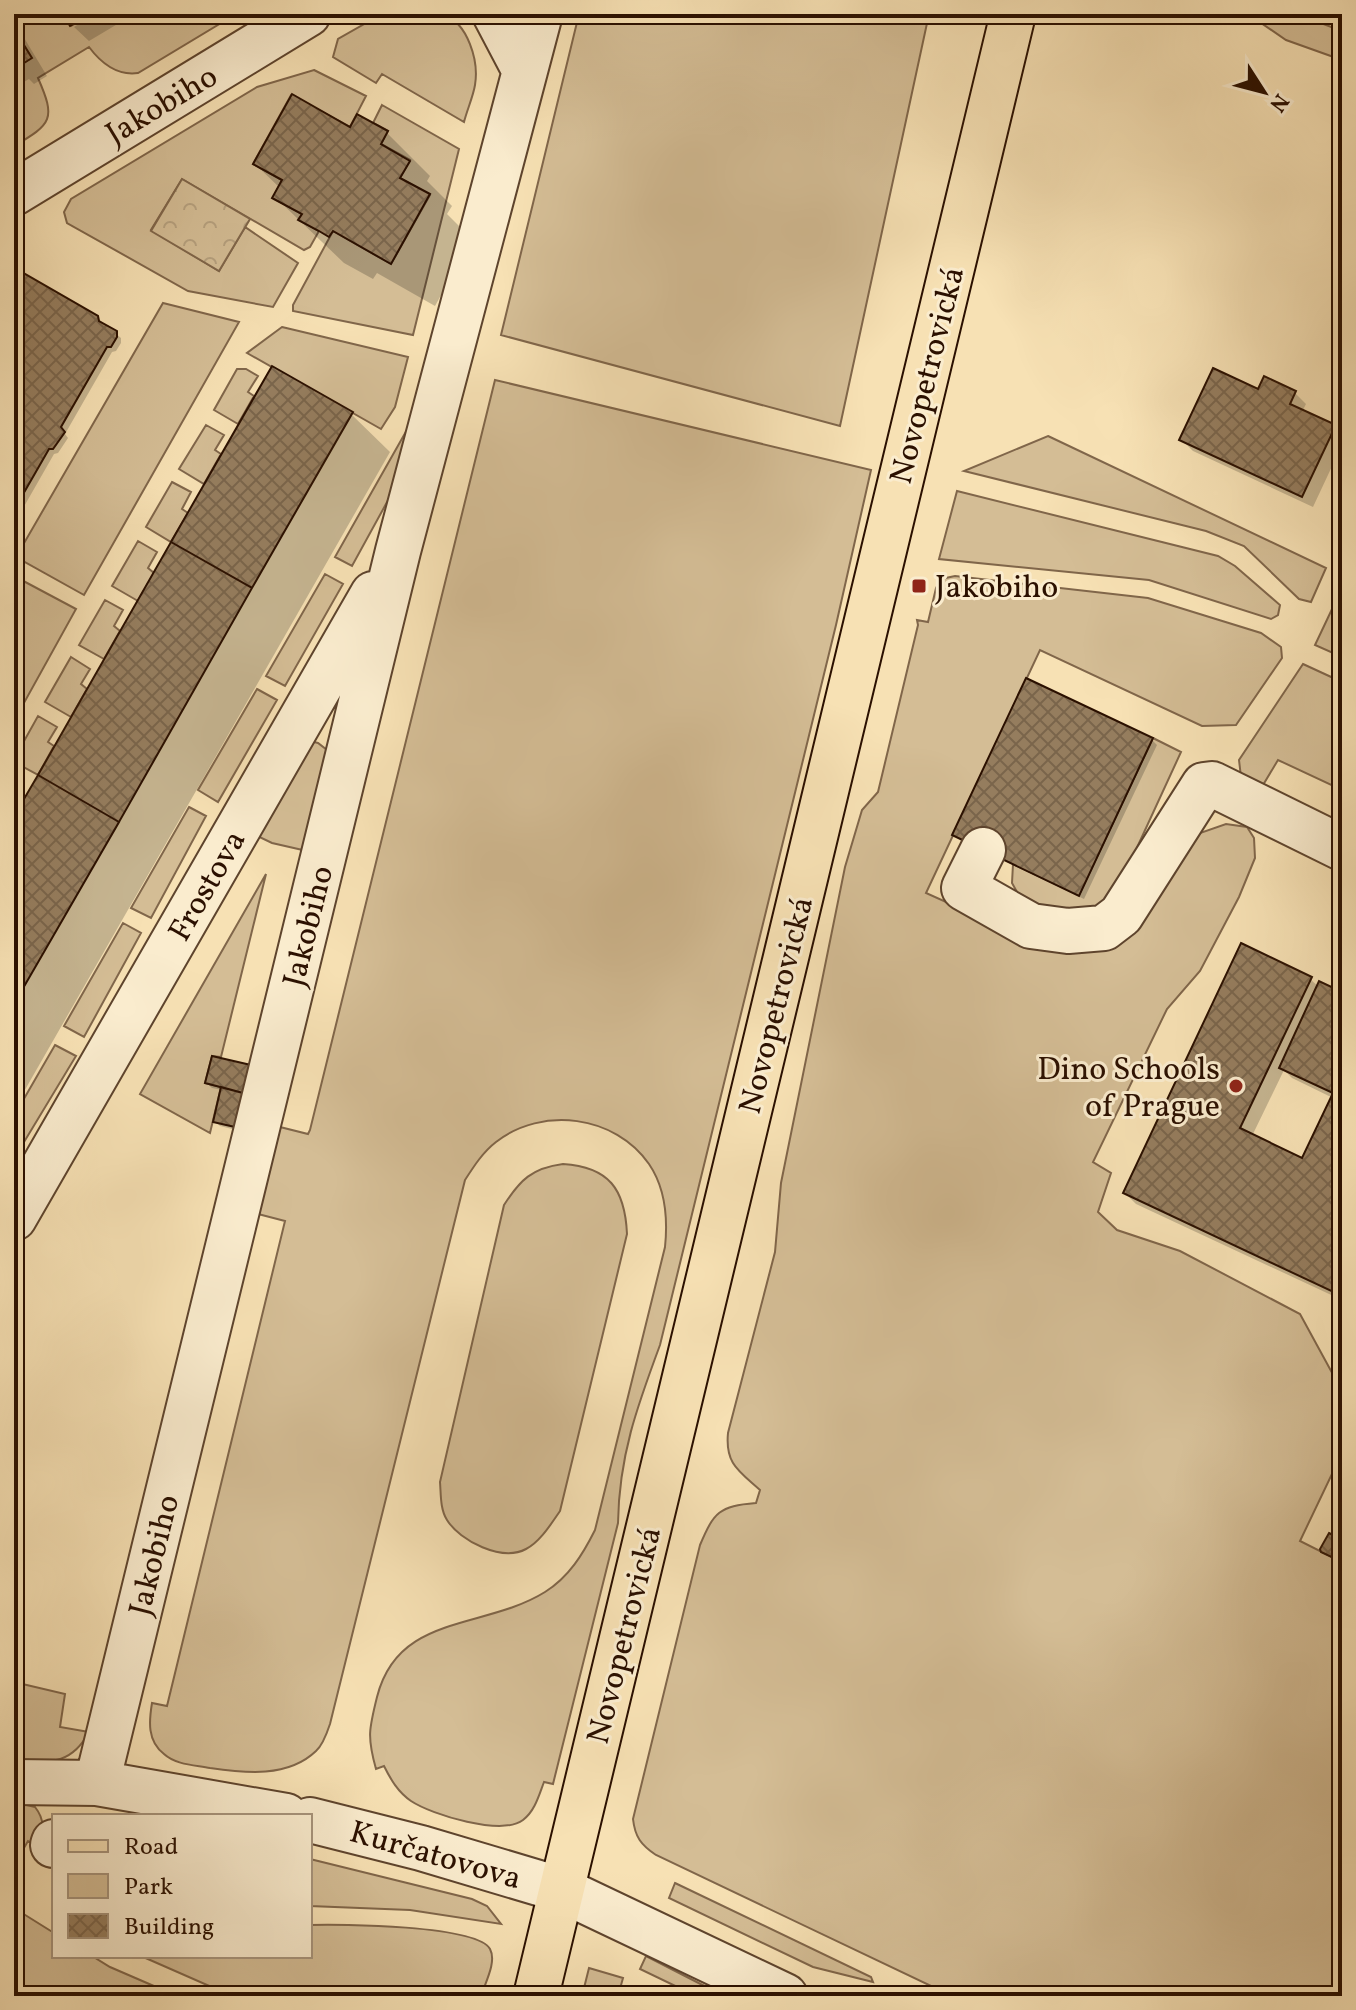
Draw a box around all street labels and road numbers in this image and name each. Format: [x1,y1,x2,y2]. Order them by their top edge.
street label: Jakobiho [98,56,227,157]
street label: Novopetrovická [881,263,977,489]
street label: Frostova [159,823,258,950]
street label: Jakobiho [274,862,346,992]
street label: Novopetrovická [730,893,826,1119]
street label: Jakobiho [120,1491,192,1621]
street label: Novopetrovická [578,1523,674,1749]
street label: Kurčatovova [344,1811,526,1902]

